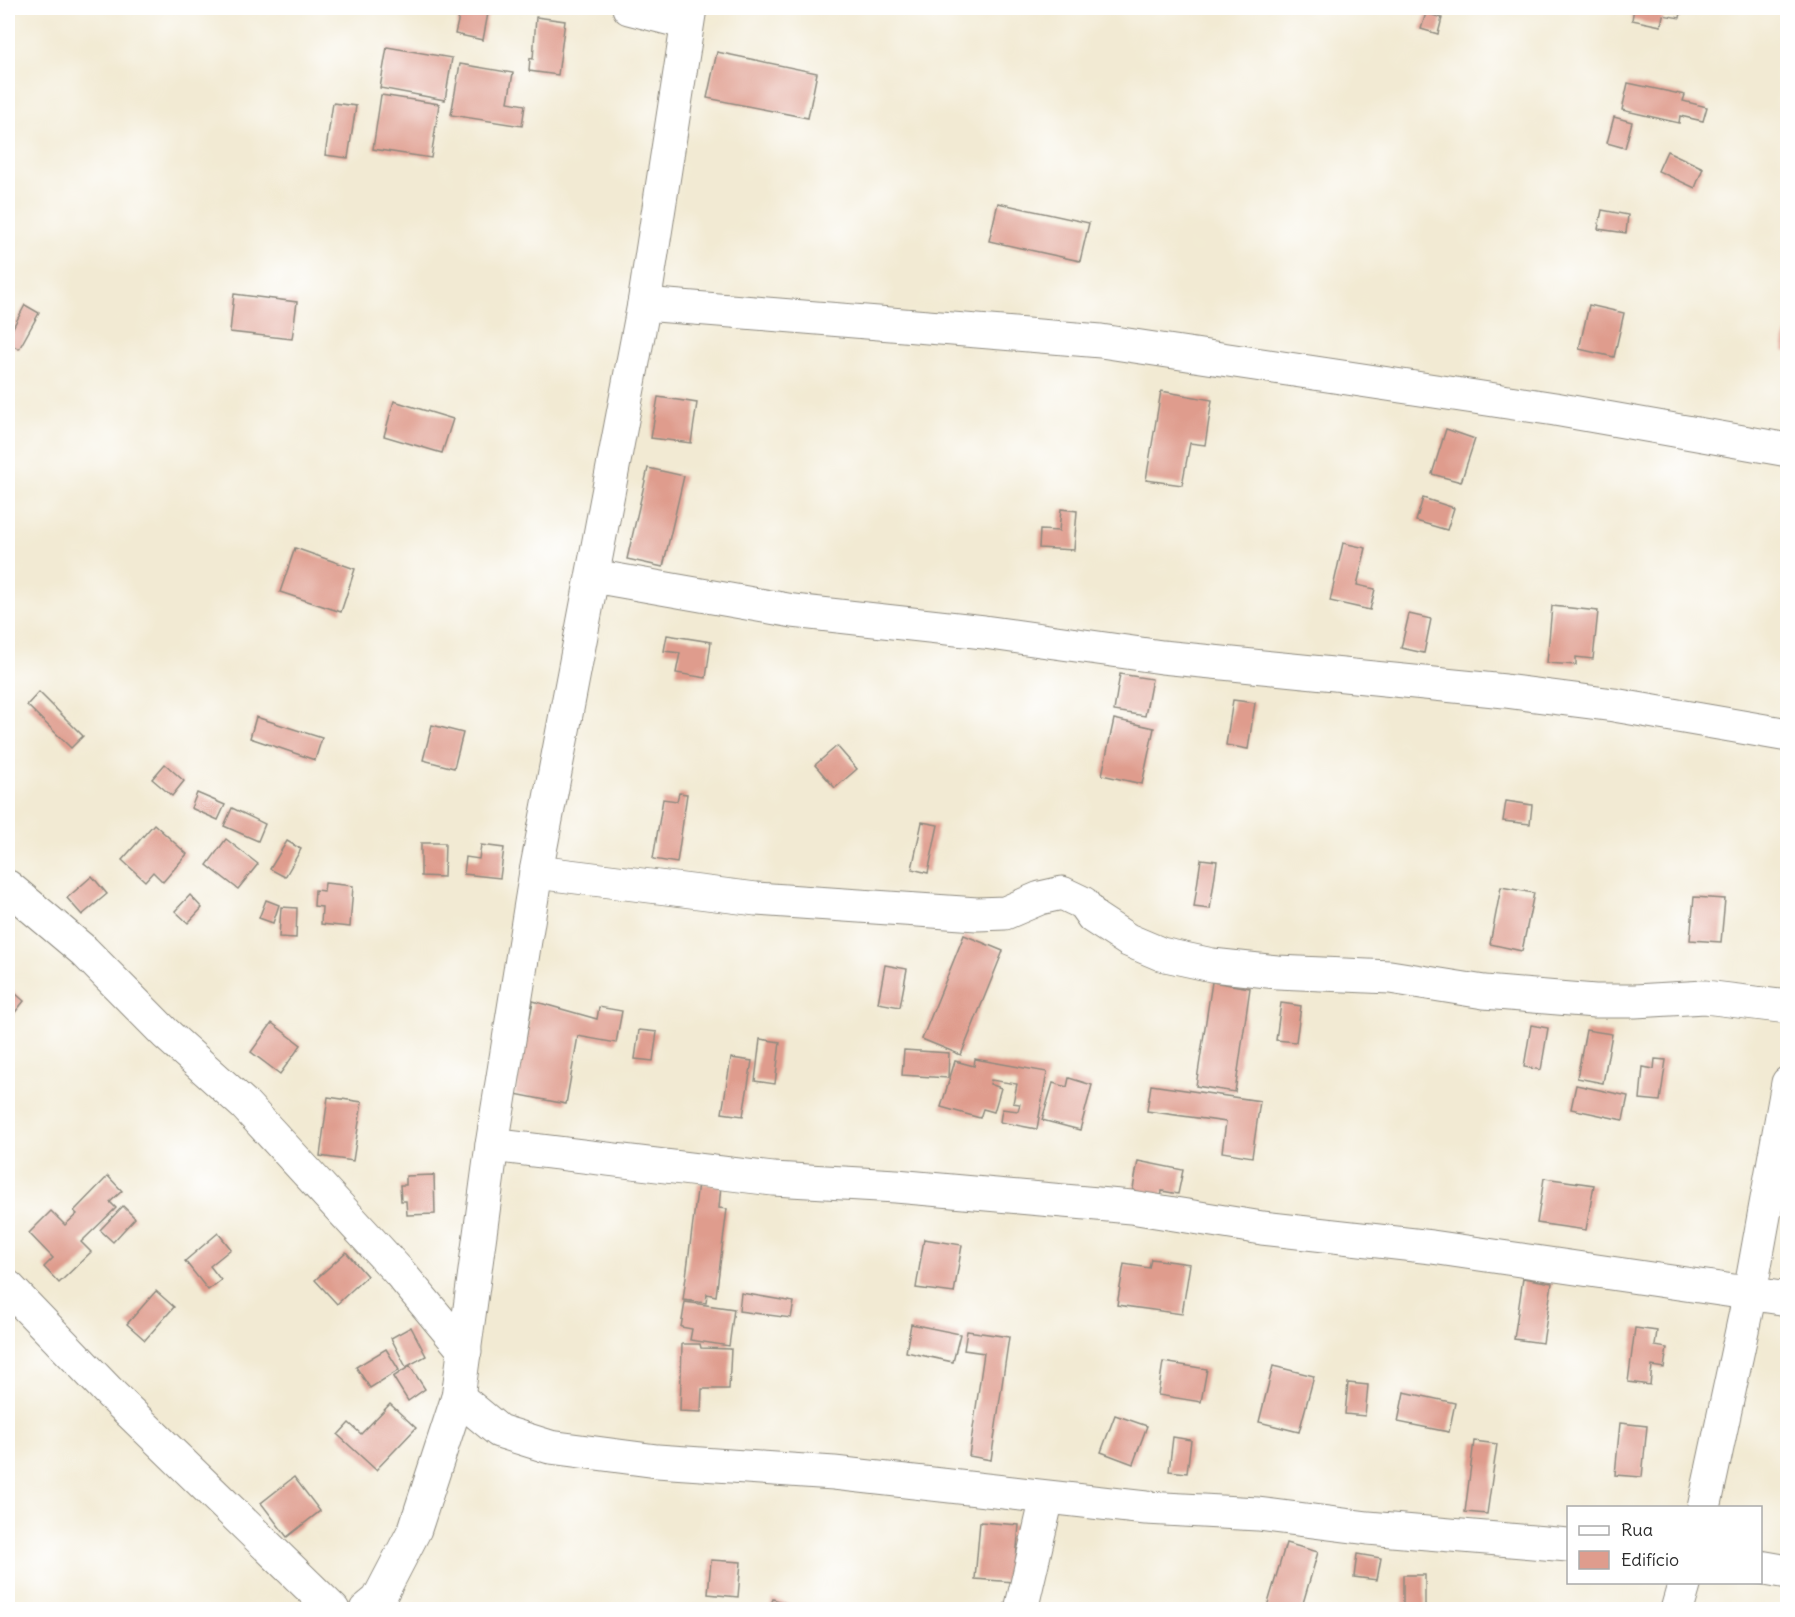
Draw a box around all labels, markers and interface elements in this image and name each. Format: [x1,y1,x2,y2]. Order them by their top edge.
legend [1567,1506,1762,1584]
text: Rua [1621,1518,1653,1541]
text: Edifício [1621,1548,1679,1571]

